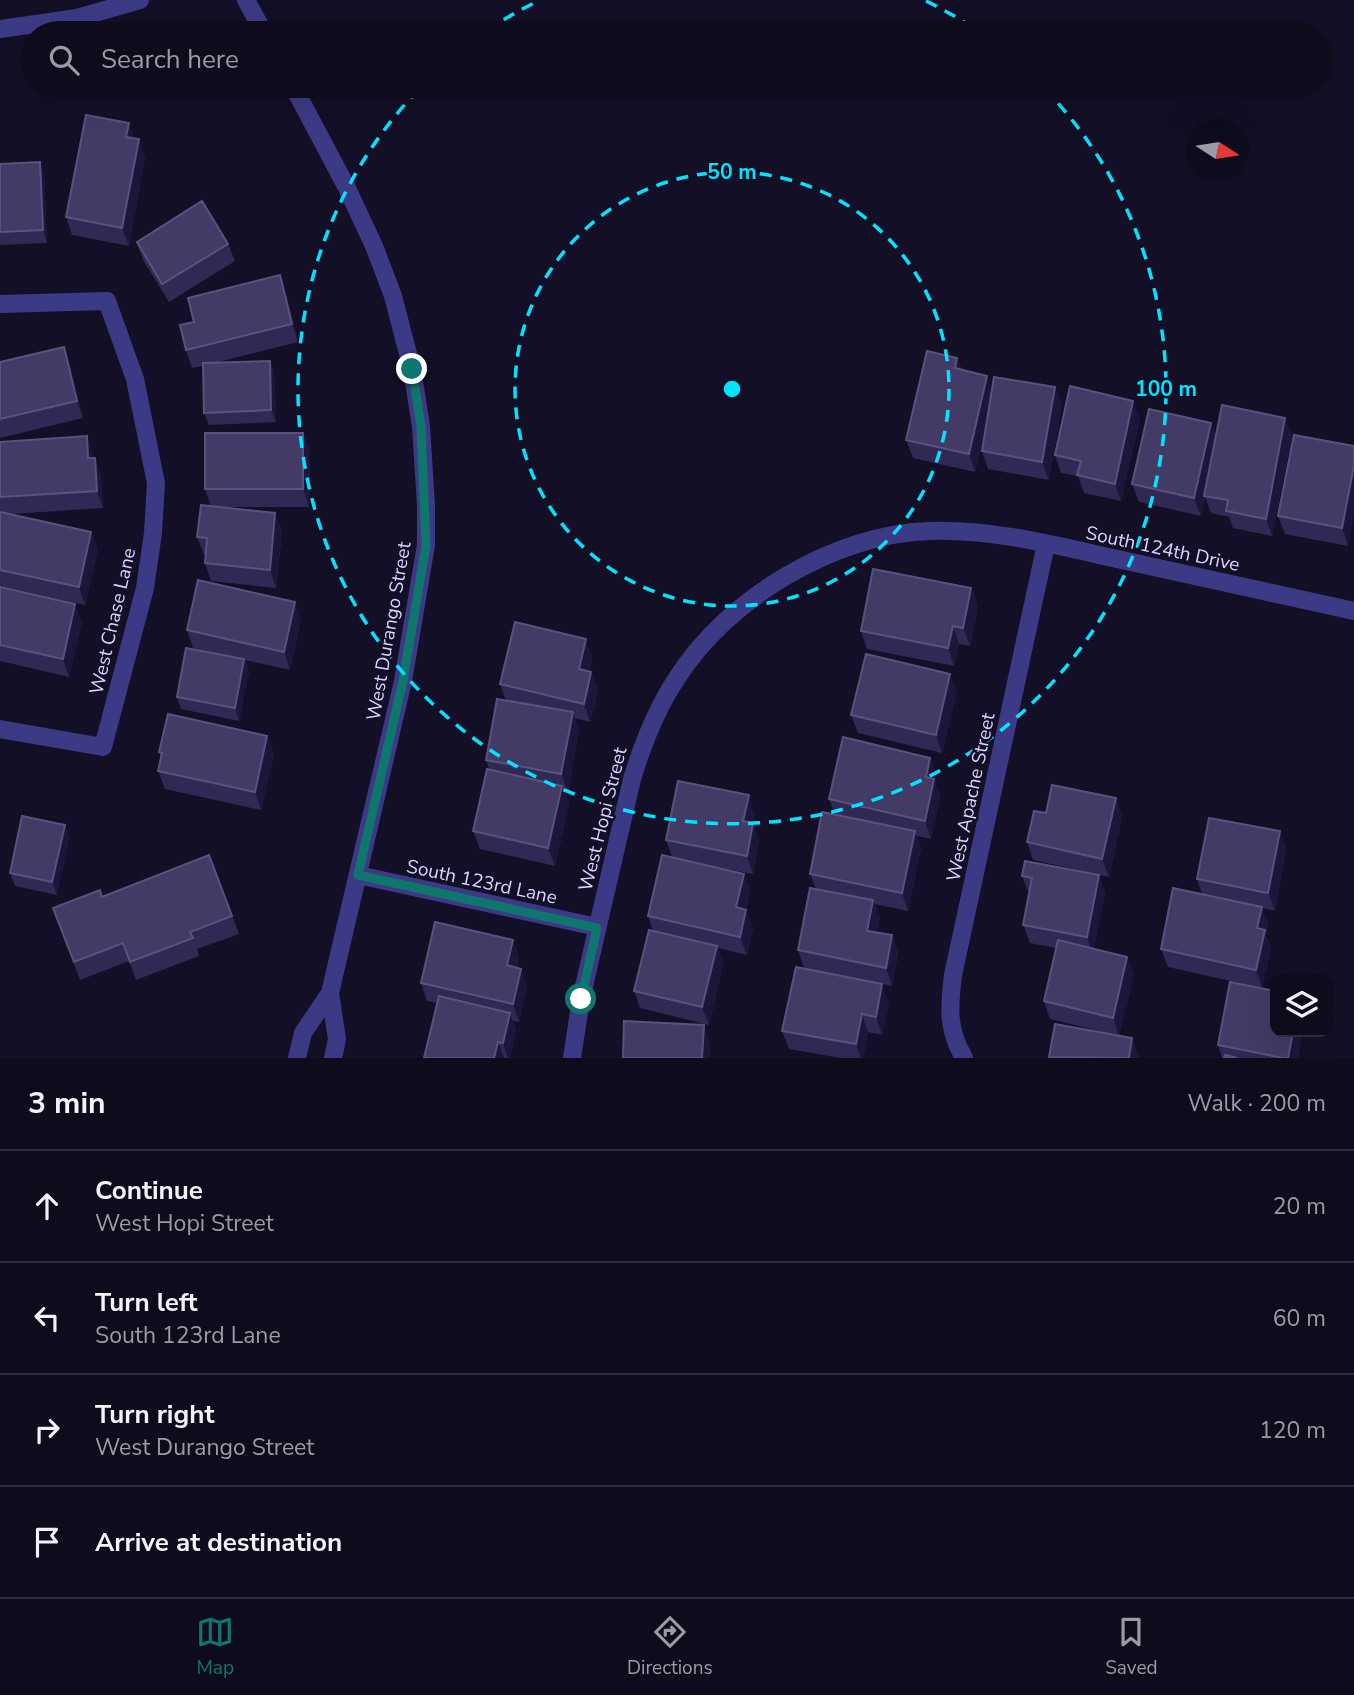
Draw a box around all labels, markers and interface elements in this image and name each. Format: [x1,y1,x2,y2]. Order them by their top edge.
search box [21,21,1333,98]
icon: search [45,41,83,79]
text: Search here [101,42,239,77]
north arrow [1186,119,1249,182]
text: 50 m [707,158,757,186]
route end [396,353,427,384]
text: 100 m [1135,375,1197,403]
centre of rings [720,377,744,401]
street label: South 124th Drive [1083,520,1242,578]
street label: West Durango Street [360,539,418,723]
street label: West Chase Lane [83,545,142,697]
street label: West Apache Street [940,710,1002,884]
street label: West Hopi Street [572,744,634,894]
street label: South 123rd Lane [404,853,560,911]
map controls [1270,974,1333,1037]
button: layers [1270,974,1333,1037]
route start [565,983,596,1014]
text: 3 min [28,1083,106,1124]
text: Walk · 200 m [1187,1088,1326,1119]
text: Continue [95,1173,203,1208]
icon: ahead [28,1187,66,1225]
text: 20 m [1273,1191,1326,1222]
text: West Hopi Street [95,1208,274,1239]
text: Turn left [95,1285,198,1320]
icon: left [28,1299,66,1337]
text: 60 m [1273,1303,1326,1334]
text: South 123rd Lane [95,1320,281,1351]
text: Turn right [95,1397,214,1432]
icon: right [28,1411,66,1449]
text: 120 m [1259,1415,1326,1446]
text: West Durango Street [95,1432,314,1463]
icon: arrive [28,1523,66,1561]
text: Arrive at destination [95,1525,342,1560]
tab: Map [196,1613,234,1681]
tab: Directions [627,1613,713,1681]
tab: Saved [1105,1613,1158,1681]

